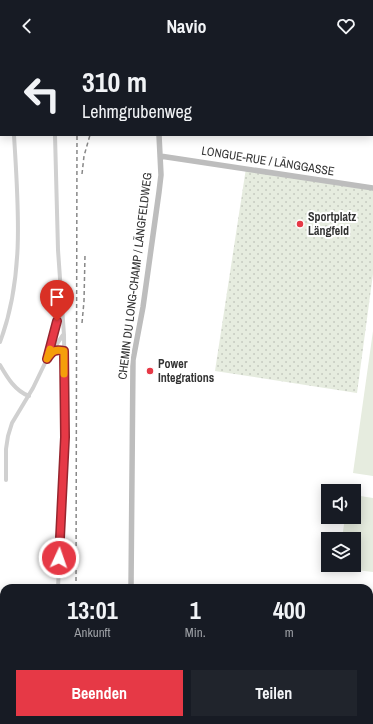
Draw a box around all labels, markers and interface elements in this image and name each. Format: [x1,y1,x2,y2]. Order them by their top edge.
text: Navio [166,14,207,39]
icon: back [16,15,38,37]
icon: heart [335,15,357,37]
text: 310 m [82,63,147,101]
icon: left [16,68,68,120]
text: Lehmgrubenweg [82,99,192,124]
street label: LONGUE-RUE / LÄNGGASSE [200,143,336,179]
street label: CHEMIN DU LONG-CHAMP / LÄNGFELDWEG [114,171,156,381]
place label: Sportplatz Längfeld [308,209,356,239]
marker: Sportplatz Längfeld [295,219,305,229]
pin [40,280,74,321]
icon: arrive [46,286,68,308]
place label: Power Integrations [158,356,215,386]
marker: Power Integrations [145,366,155,376]
map controls [321,484,361,572]
button: sound [321,484,361,524]
button: layers [321,532,361,572]
position arrow [38,537,80,579]
text: 13:01 [67,594,118,626]
text: 1 [190,594,201,626]
text: 400 [273,594,306,626]
text: Ankunft [74,624,111,641]
text: Min. [185,624,206,641]
text: m [285,624,294,641]
button: Beenden [16,670,183,716]
button: Teilen [191,670,357,716]

